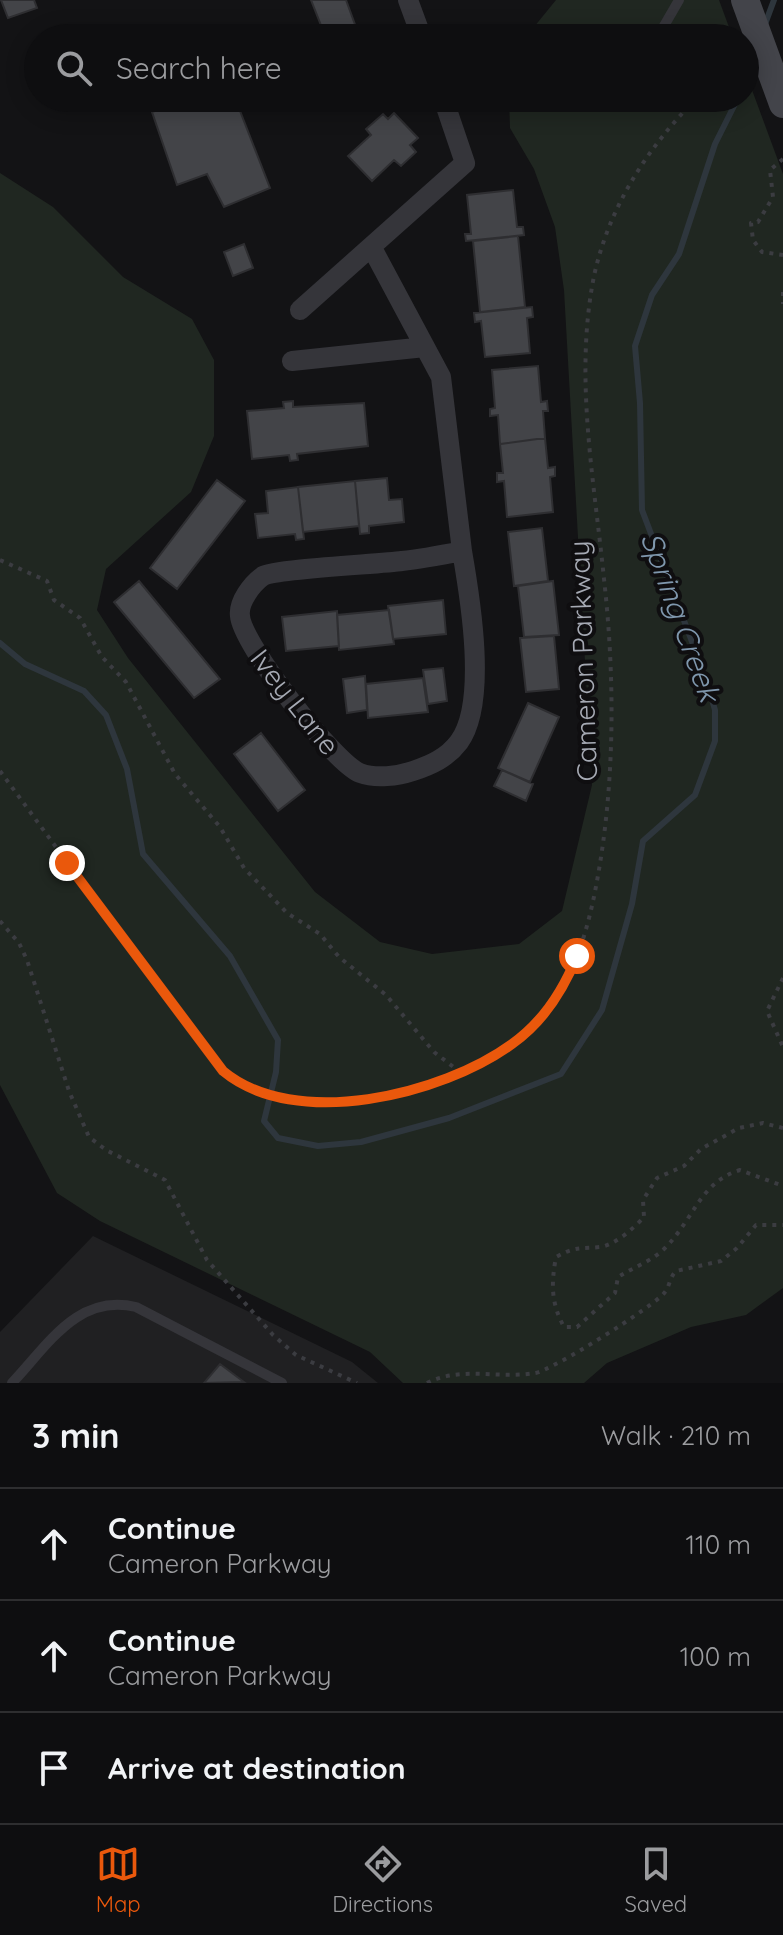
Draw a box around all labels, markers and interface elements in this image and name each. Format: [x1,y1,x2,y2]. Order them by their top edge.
search box [24,24,759,112]
icon: search [52,46,96,90]
text: Search here [116,49,282,87]
water label: Spring Creek [633,527,730,709]
street label: Cameron Parkway [561,540,604,782]
street label: Ivey Lane [243,642,348,762]
route end [49,845,85,881]
route start [559,938,595,974]
text: 3 min [32,1414,119,1457]
text: Walk · 210 m [601,1419,751,1452]
text: Continue [108,1509,236,1547]
icon: ahead [32,1522,76,1566]
text: 110 m [685,1528,751,1561]
text: Cameron Parkway [108,1547,332,1580]
text: Continue [108,1621,236,1659]
icon: ahead [32,1634,76,1678]
text: 100 m [680,1640,751,1673]
text: Cameron Parkway [108,1659,332,1692]
icon: arrive [32,1746,76,1790]
text: Arrive at destination [108,1749,406,1787]
tab: Map [96,1842,141,1918]
tab: Directions [332,1842,433,1918]
tab: Saved [624,1842,687,1918]

